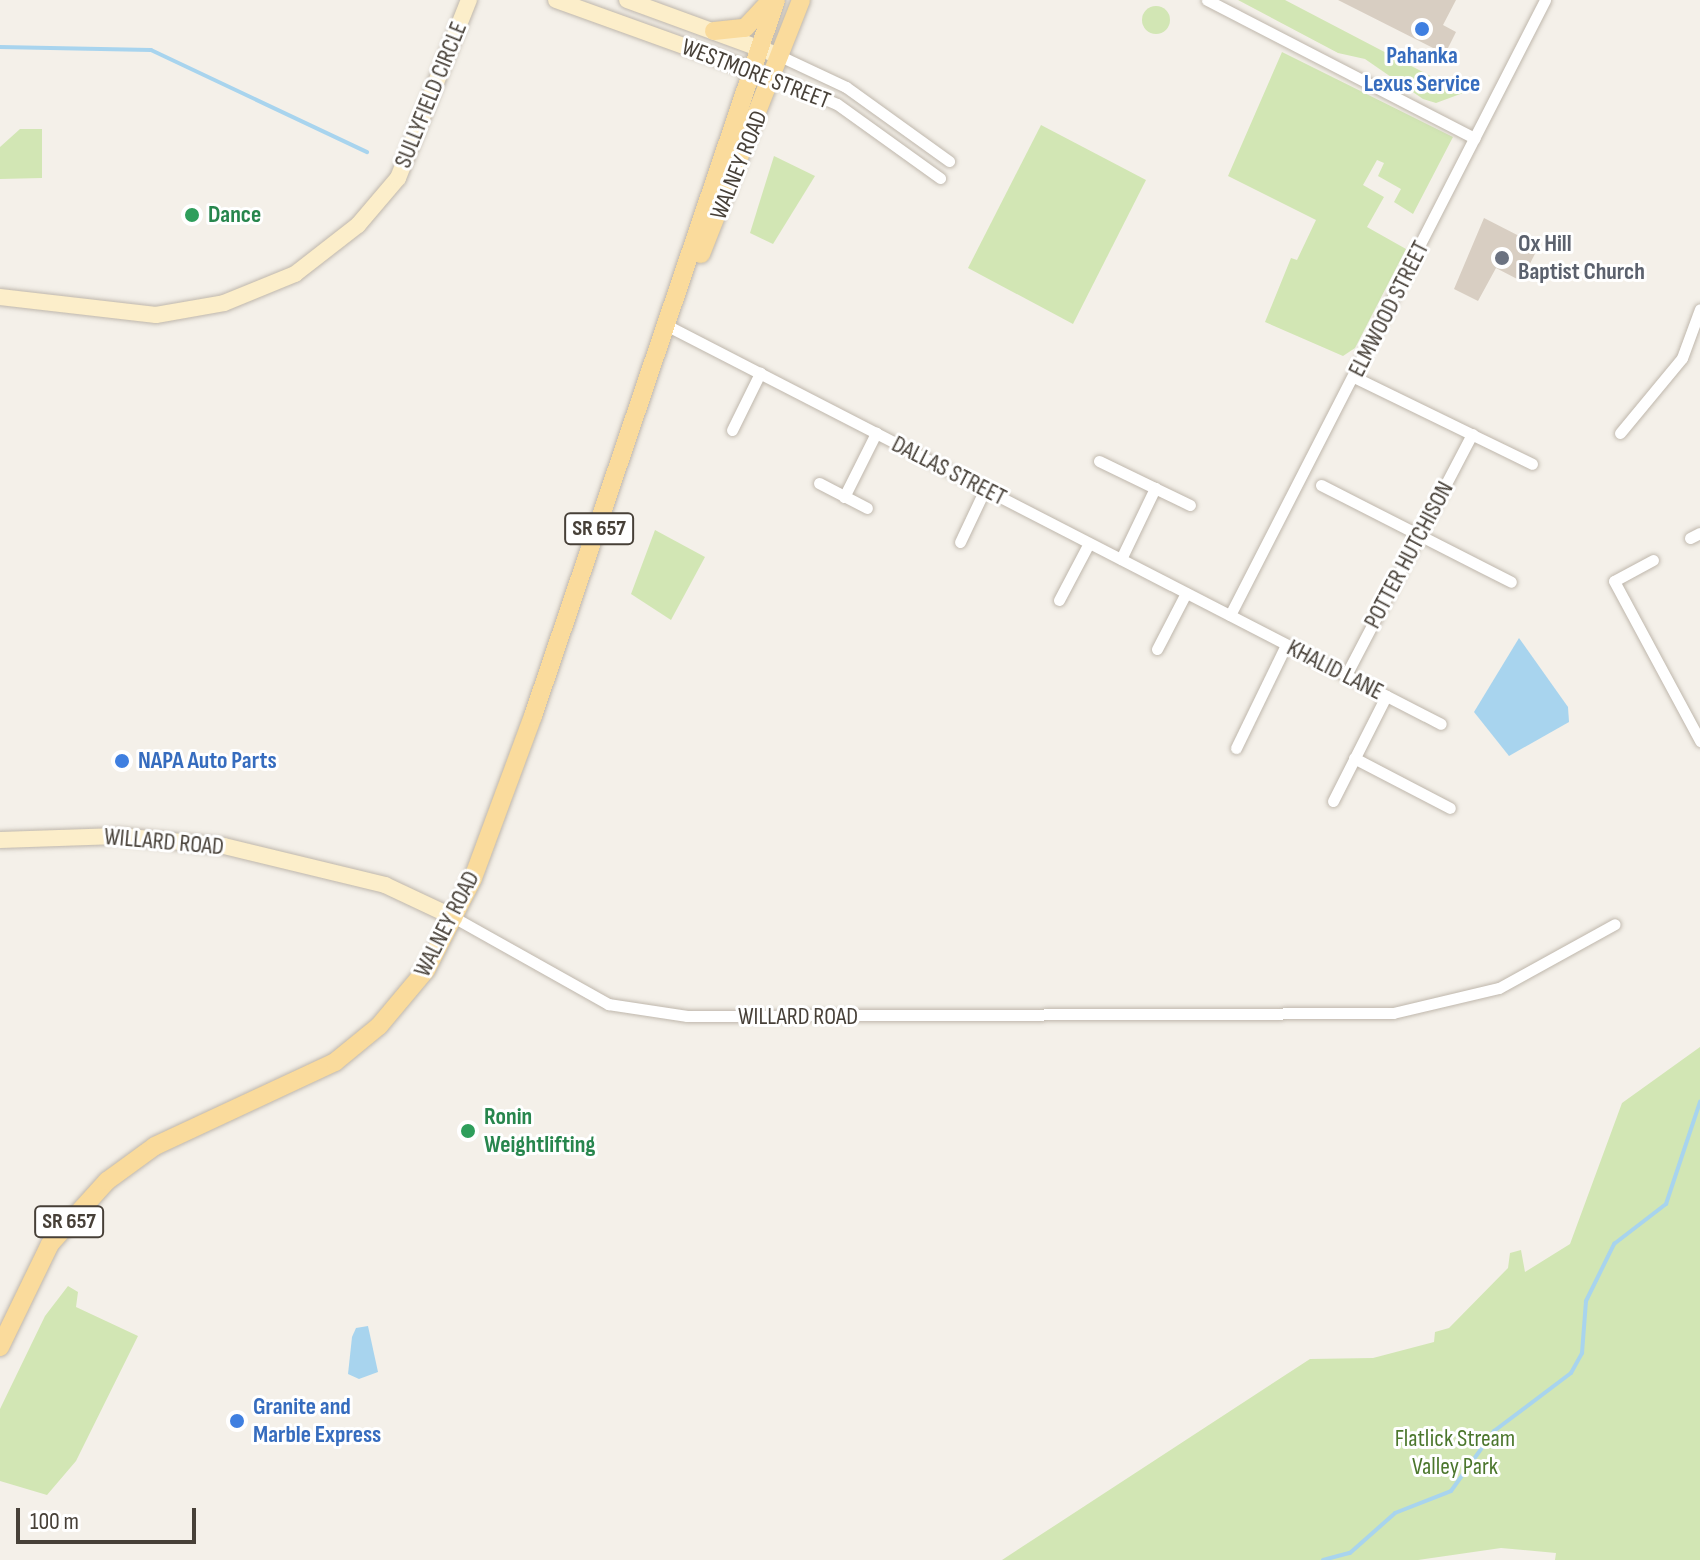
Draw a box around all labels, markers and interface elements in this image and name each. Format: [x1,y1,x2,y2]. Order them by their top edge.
street label: SULLYFIELD CIRCLE [389,18,473,172]
marker: Pahanka Lexus Service [1413,20,1431,38]
street label: WESTMORE STREET [678,32,834,116]
place label: Pahanka Lexus Service [1364,42,1480,98]
street label: WALNEY ROAD [704,106,774,224]
place label: Dance [208,201,261,229]
marker: Dance [183,206,201,224]
place label: Ox Hill Baptist Church [1518,230,1645,286]
street label: ELMWOOD STREET [1343,236,1435,382]
marker: Ox Hill Baptist Church [1493,249,1511,267]
street label: DALLAS STREET [887,430,1011,512]
street label: POTTER HUTCHISON [1358,477,1460,633]
road number: SR 657 [563,511,635,547]
street label: KHALID LANE [1282,634,1388,706]
place label: NAPA Auto Parts [138,747,277,775]
marker: NAPA Auto Parts [113,752,131,770]
street label: WILLARD ROAD [103,822,225,862]
street label: WALNEY ROAD [408,866,486,982]
street label: WILLARD ROAD [738,1003,858,1031]
place label: Ronin Weightlifting [484,1103,595,1159]
marker: Ronin Weightlifting [459,1122,477,1140]
road number: SR 657 [33,1204,105,1240]
place label: Granite and Marble Express [253,1393,381,1449]
marker: Granite and Marble Express [228,1412,246,1430]
park label: Flatlick Stream Valley Park [1395,1425,1515,1481]
scale bar [20,1492,200,1542]
text: 100 m [30,1507,79,1536]

